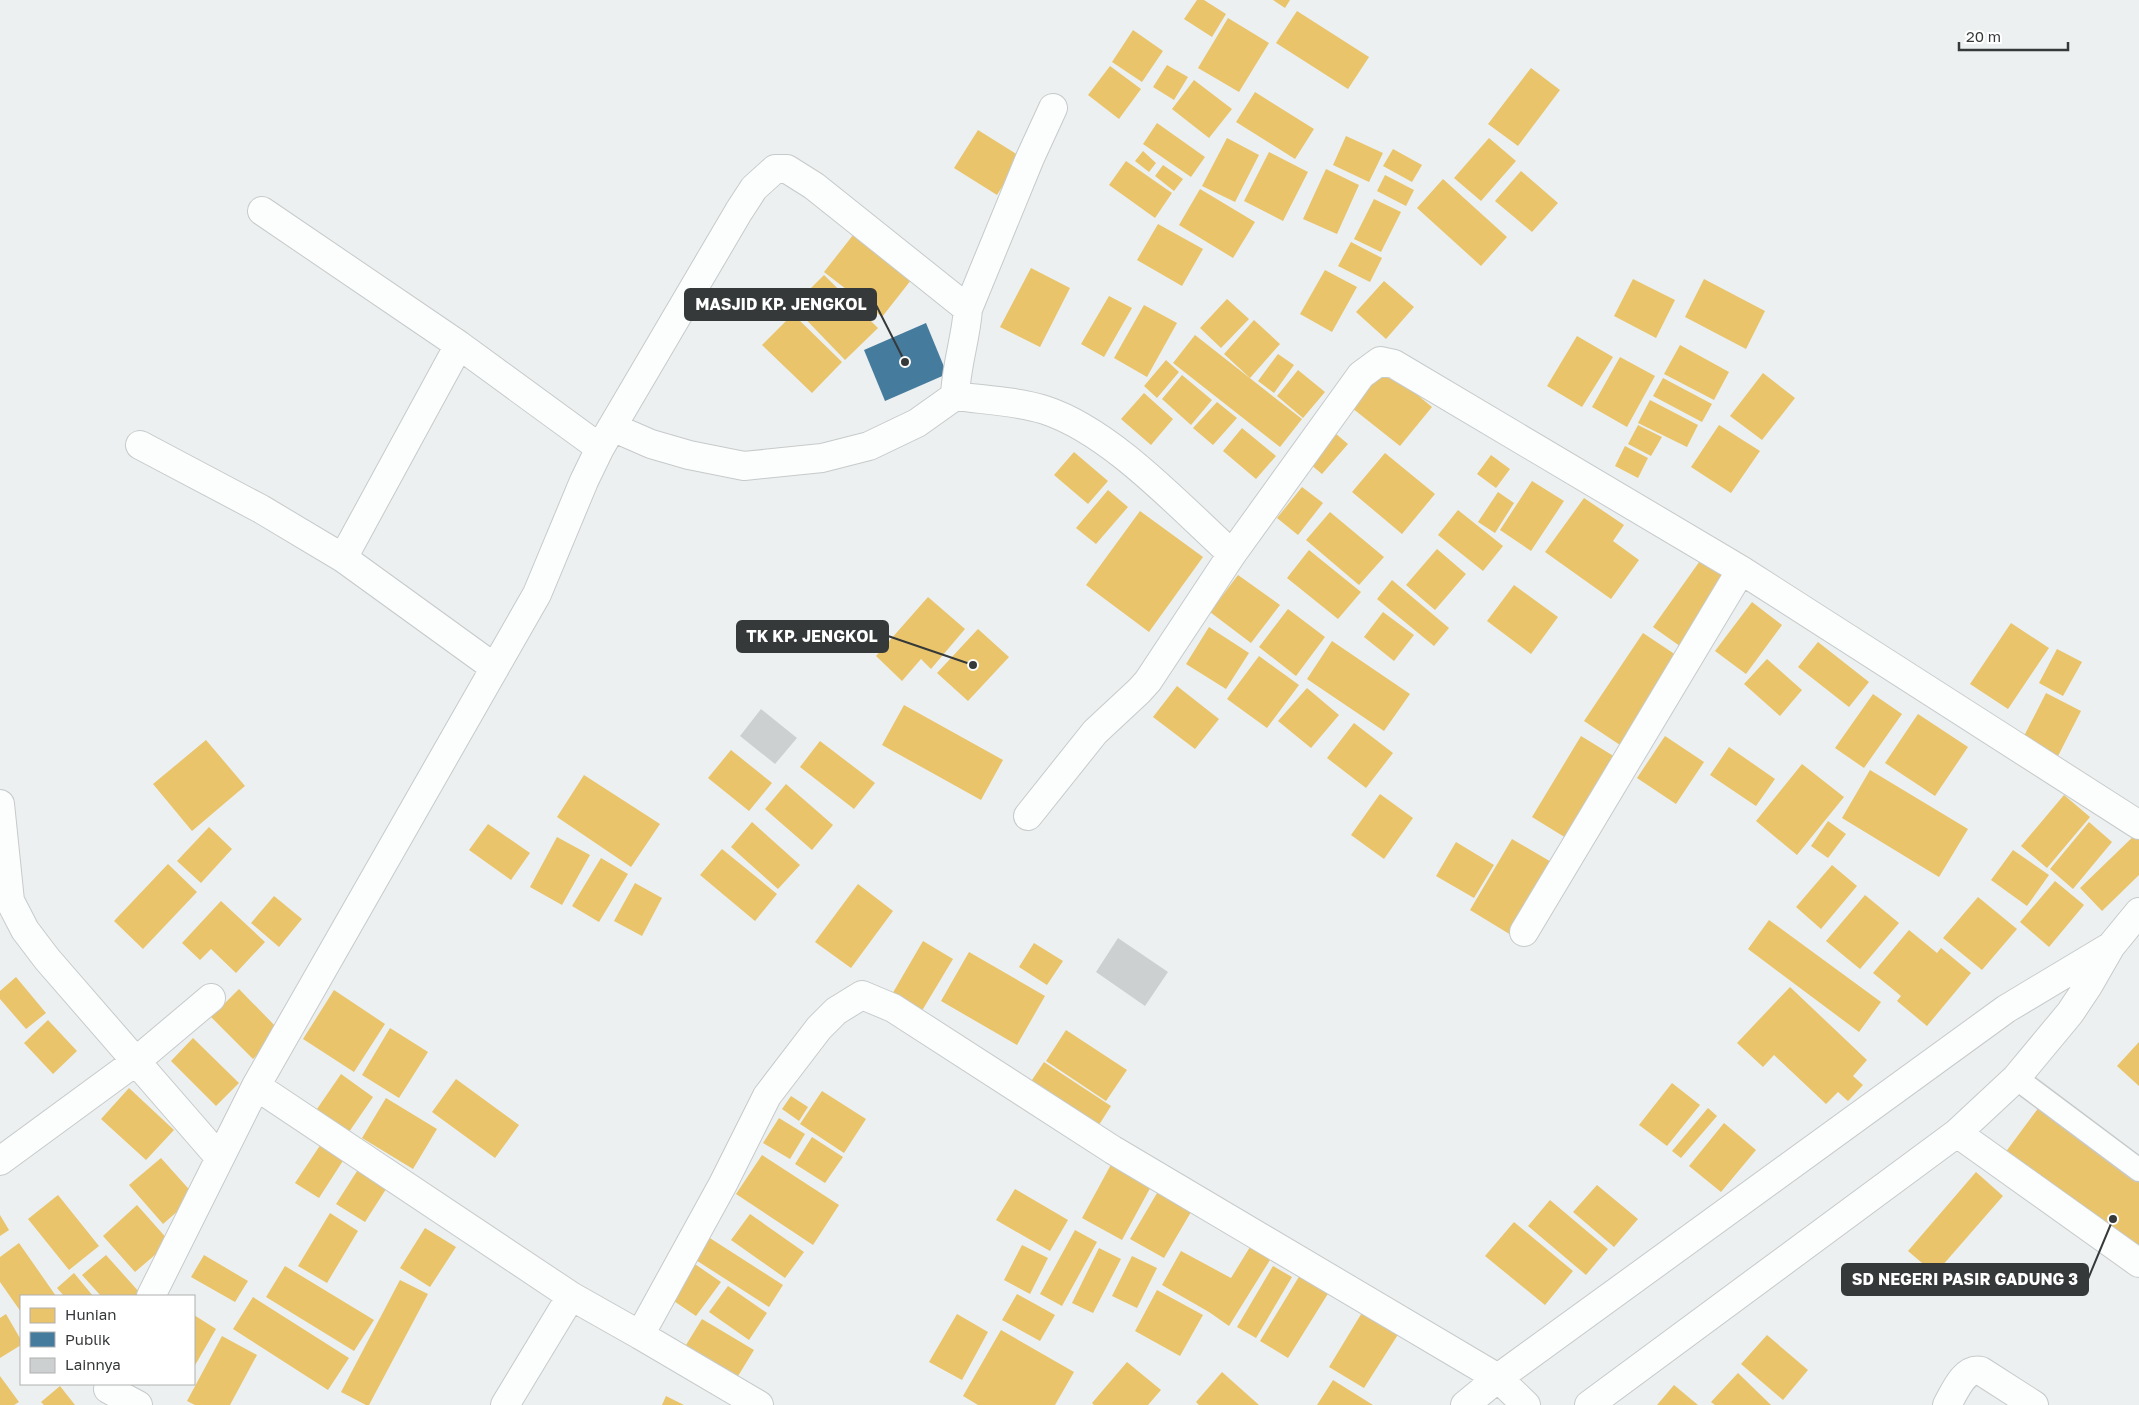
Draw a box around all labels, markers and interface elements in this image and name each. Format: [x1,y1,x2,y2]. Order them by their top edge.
scale bar [1959,20,2068,52]
text: 20 m [1966,27,2001,45]
callout: MASJID KP. JENGKOL [685,289,876,320]
text: MASJID KP. JENGKOL [695,294,867,314]
callout: TK KP. JENGKOL [737,621,888,652]
text: TK KP. JENGKOL [746,626,878,646]
callout: SD NEGERI PASIR GADUNG 3 [1842,1264,2088,1295]
text: SD NEGERI PASIR GADUNG 3 [1852,1269,2078,1289]
legend [20,1295,195,1385]
text: Hunian [65,1305,116,1323]
text: Publik [65,1330,111,1348]
text: Lainnya [65,1355,121,1373]

